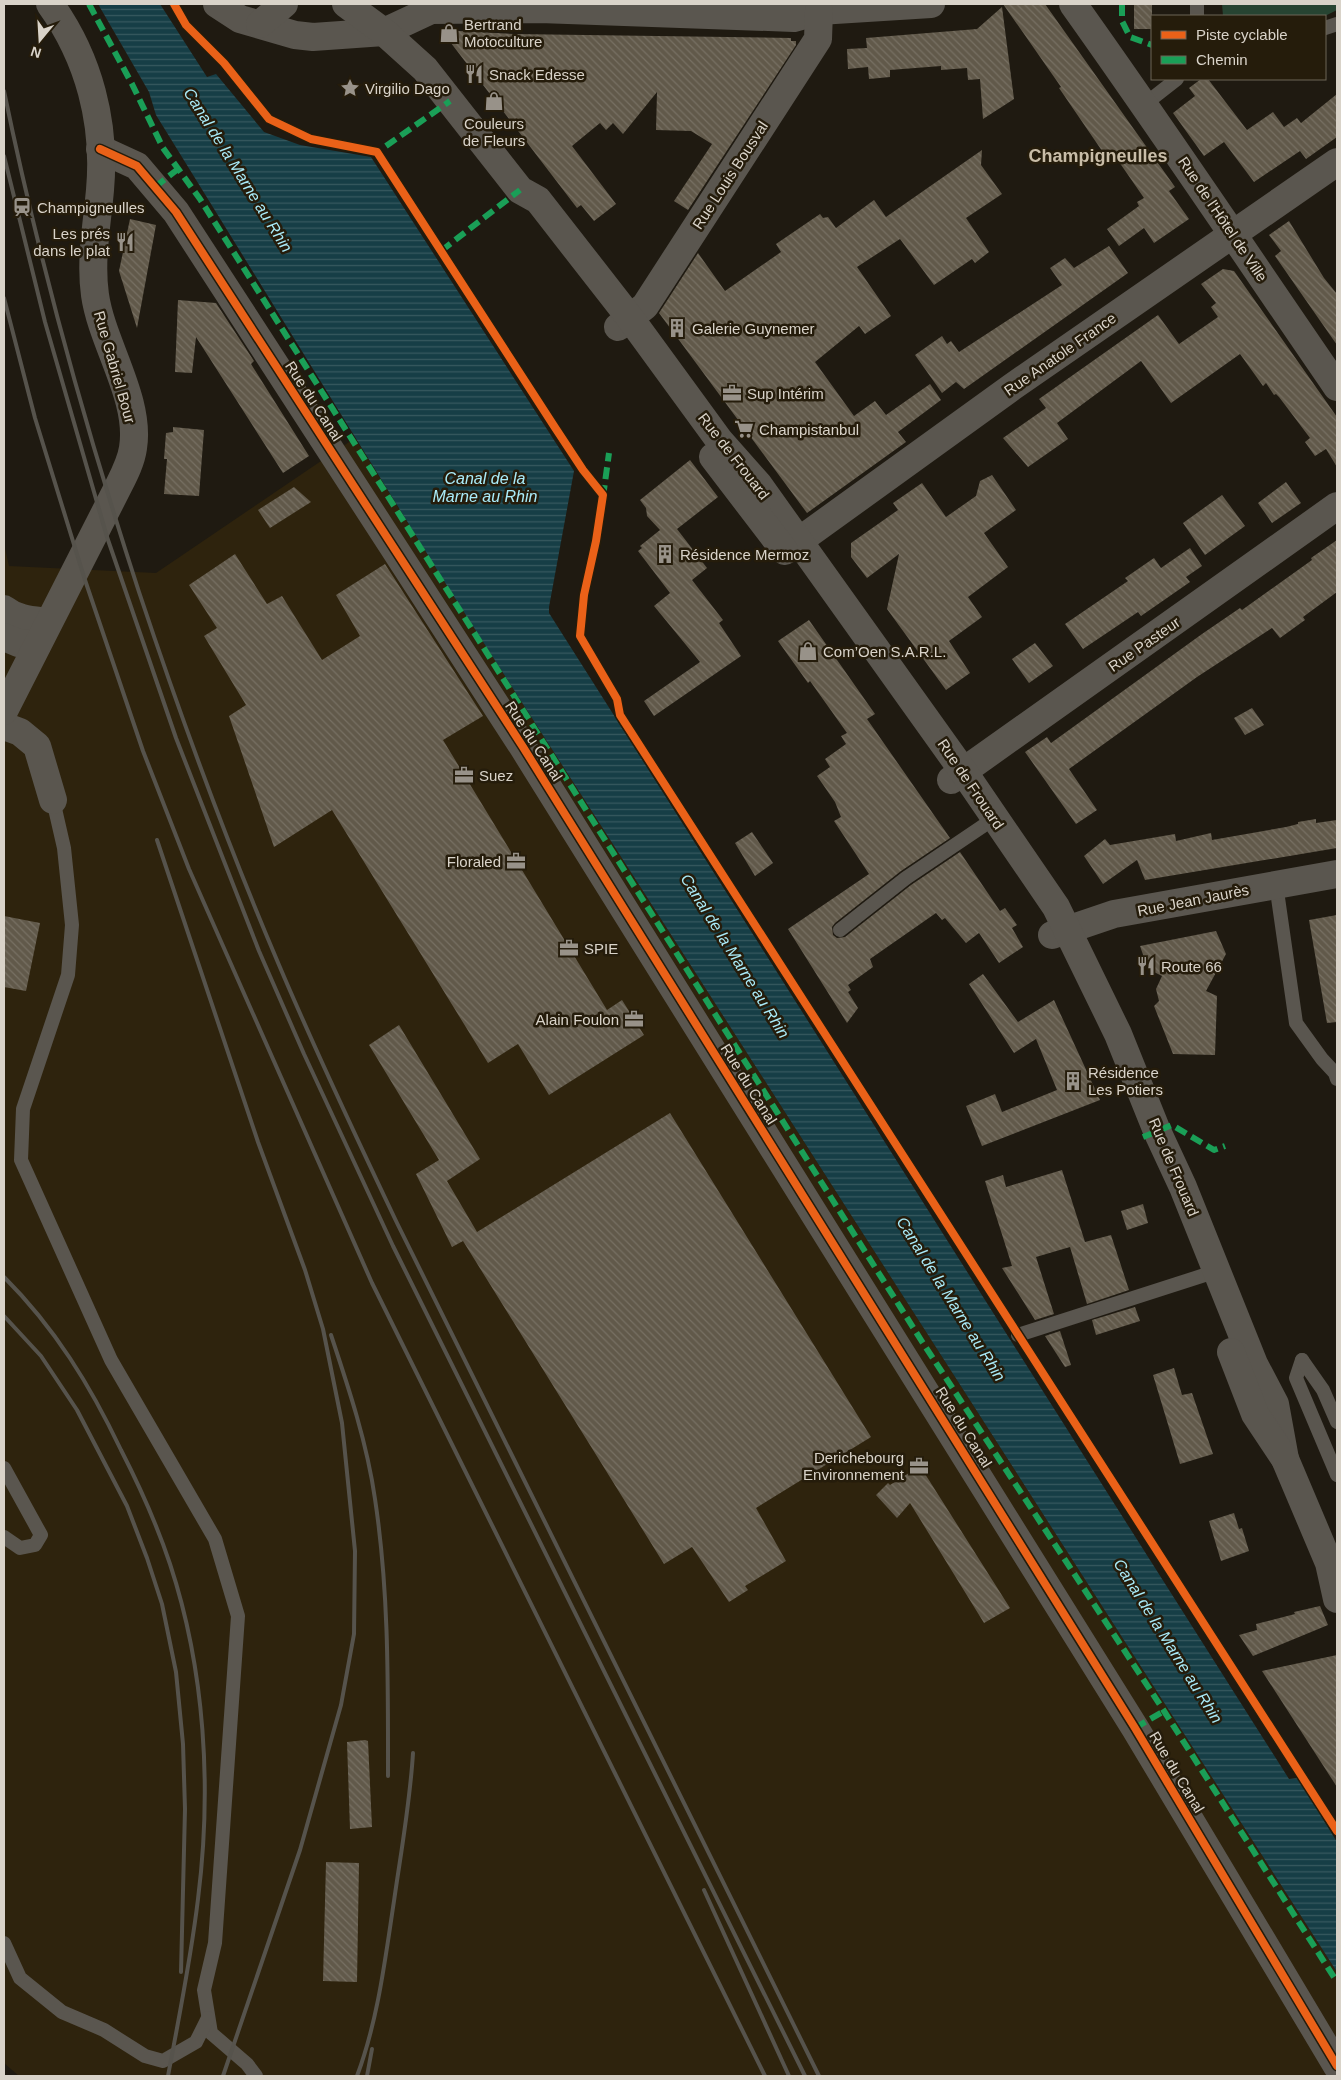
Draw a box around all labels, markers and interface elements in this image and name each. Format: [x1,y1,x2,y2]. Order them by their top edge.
north arrow [15,15,65,65]
legend [1151,15,1326,80]
place label: Bertrand Motoculture [464,16,542,50]
shop icon: Bertrand Motoculture [438,22,460,44]
text: Piste cyclable [1196,26,1288,43]
text: N [29,43,43,62]
text: Chemin [1196,51,1248,68]
restaurant icon: Snack Edesse [463,63,485,85]
place label: Snack Edesse [489,66,585,83]
place icon: Virgilio Dago [339,77,361,99]
place label: Virgilio Dago [365,80,450,97]
water label: Canal de la Marne au Rhin [180,85,296,255]
shop icon: Couleurs de Fleurs [483,90,505,112]
place label: Couleurs de Fleurs [463,115,525,149]
street label: Rue Louis Bousval [689,118,771,232]
district label: Champigneulles [1028,146,1168,166]
street label: Rue de l'Hôtel de Ville [1175,153,1271,285]
station icon: Champigneulles [11,196,33,218]
place label: Champigneulles [37,199,145,216]
place label: Les prés dans le plat [33,225,111,259]
restaurant icon: Les prés dans le plat [114,231,136,253]
street label: Rue Gabriel Bour [91,309,139,425]
street label: Rue Anatole France [1001,309,1119,399]
building icon: Galerie Guynemer [666,317,688,339]
place label: Galerie Guynemer [692,320,815,337]
street label: Rue du Canal [282,358,346,444]
office icon: Sup Intérim [721,382,743,404]
place label: Sup Intérim [747,385,824,402]
street label: Rue de Frouard [695,409,773,503]
supermarket icon: Champistanbul [733,418,755,440]
place label: Champistanbul [759,421,859,438]
water label: Canal de la Marne au Rhin [433,470,538,505]
building icon: Résidence Mermoz [654,543,676,565]
place label: Résidence Mermoz [680,546,809,563]
street label: Rue Pasteur [1105,613,1183,675]
shop icon: Com’Oen S.A.R.L. [797,640,819,662]
place label: Com’Oen S.A.R.L. [823,643,946,660]
street label: Rue du Canal [502,698,566,784]
street label: Rue de Frouard [935,736,1007,832]
office icon: Suez [453,764,475,786]
place label: Suez [479,767,513,784]
office icon: Floraled [505,850,527,872]
place label: Floraled [447,853,501,870]
water label: Canal de la Marne au Rhin [677,871,793,1041]
street label: Rue Jean Jaurès [1136,881,1250,919]
office icon: SPIE [558,937,580,959]
place label: SPIE [584,940,618,957]
restaurant icon: Route 66 [1135,955,1157,977]
place label: Route 66 [1161,958,1222,975]
office icon: Alain Foulon [623,1008,645,1030]
place label: Alain Foulon [536,1011,619,1028]
street label: Rue du Canal [717,1041,781,1127]
place label: Résidence Les Potiers [1088,1064,1163,1098]
building icon: Résidence Les Potiers [1062,1070,1084,1092]
street label: Rue de Frouard [1146,1115,1202,1219]
water label: Canal de la Marne au Rhin [893,1214,1009,1384]
street label: Rue du Canal [932,1384,996,1470]
place label: Derichebourg Environnement [803,1449,905,1483]
office icon: Derichebourg Environnement [908,1455,930,1477]
water label: Canal de la Marne au Rhin [1110,1556,1226,1726]
street label: Rue du Canal [1146,1728,1208,1816]

